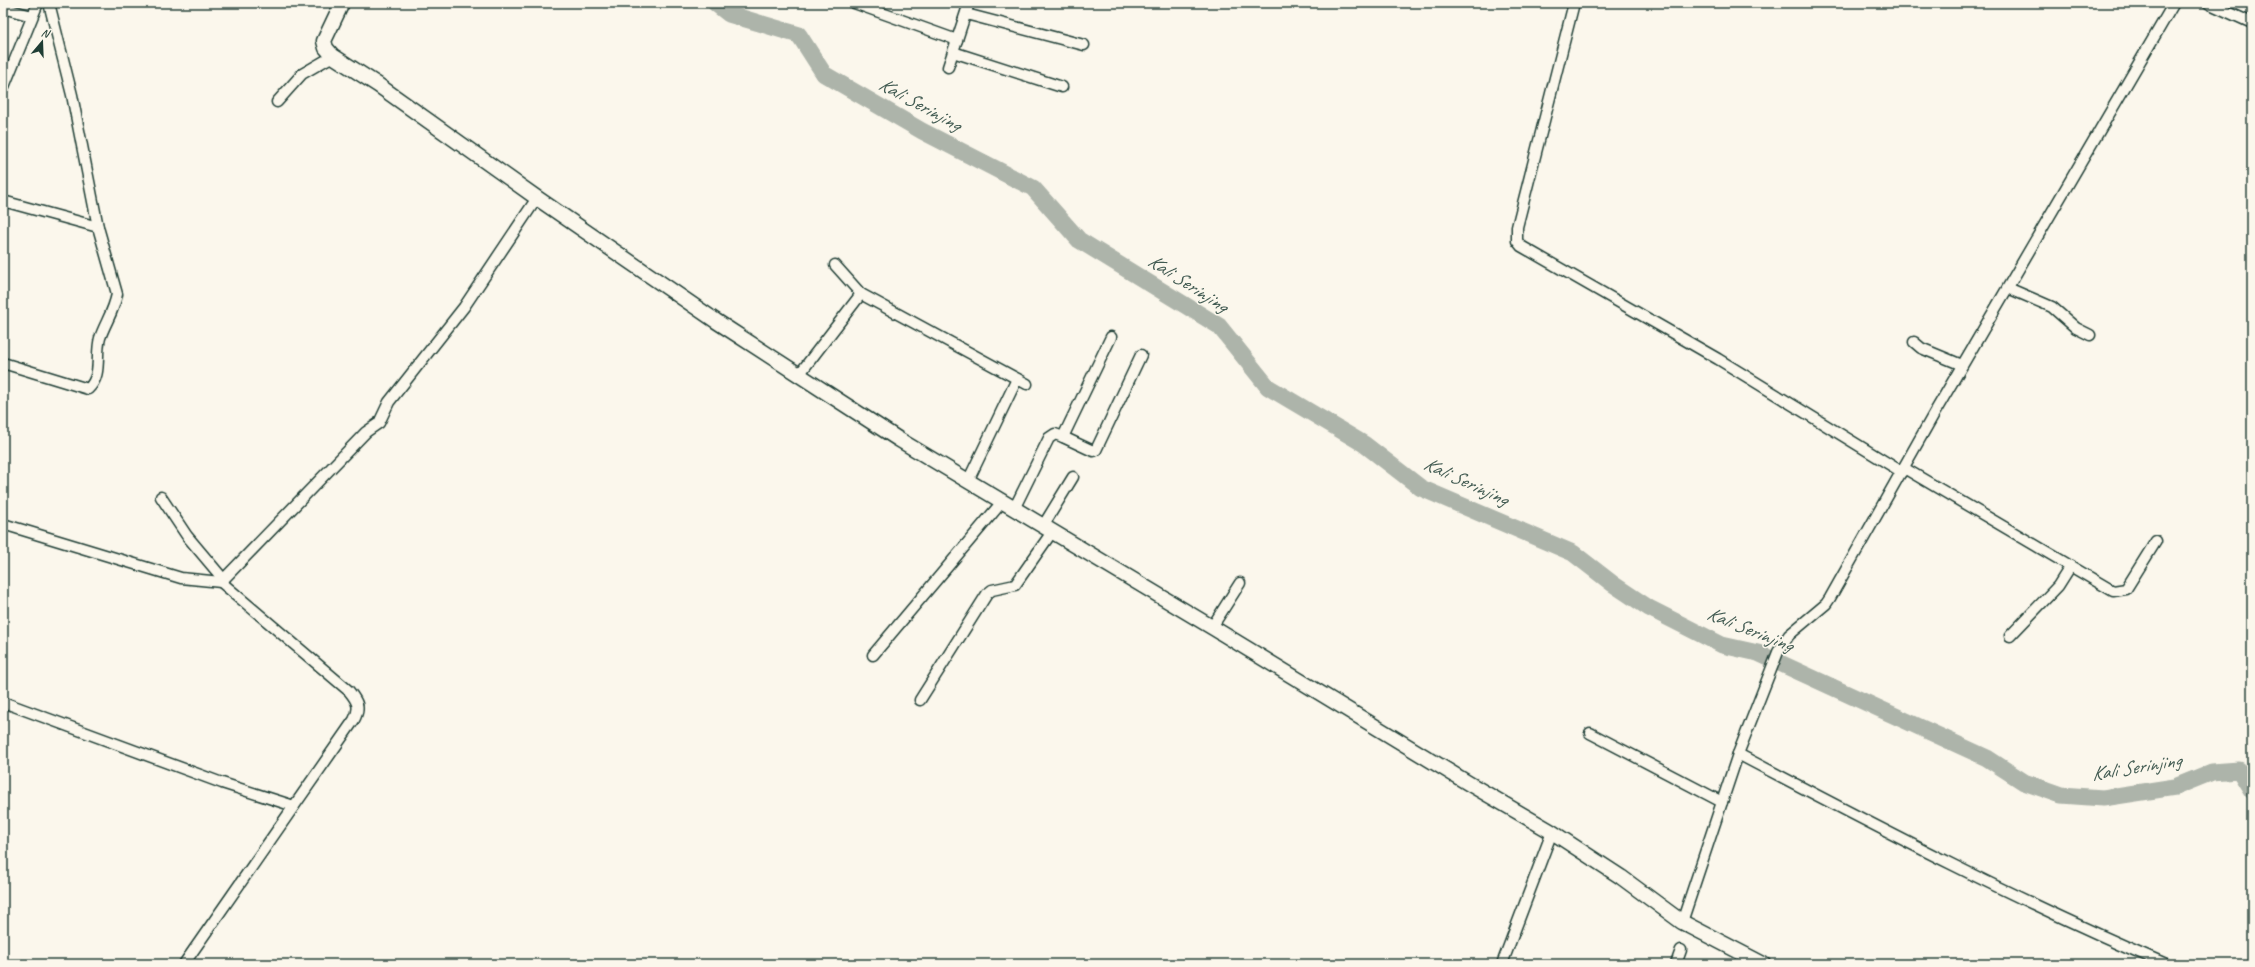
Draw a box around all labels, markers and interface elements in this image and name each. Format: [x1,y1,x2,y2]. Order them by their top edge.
north arrow [22,22,62,62]
text: N [40,25,53,41]
water label: Kali Serinjing [875,71,968,138]
water label: Kali Serinjing [1143,248,1235,320]
water label: Kali Serinjing [1420,451,1515,513]
water label: Kali Serinjing [1704,601,1799,659]
water label: Kali Serinjing [2090,747,2185,786]

